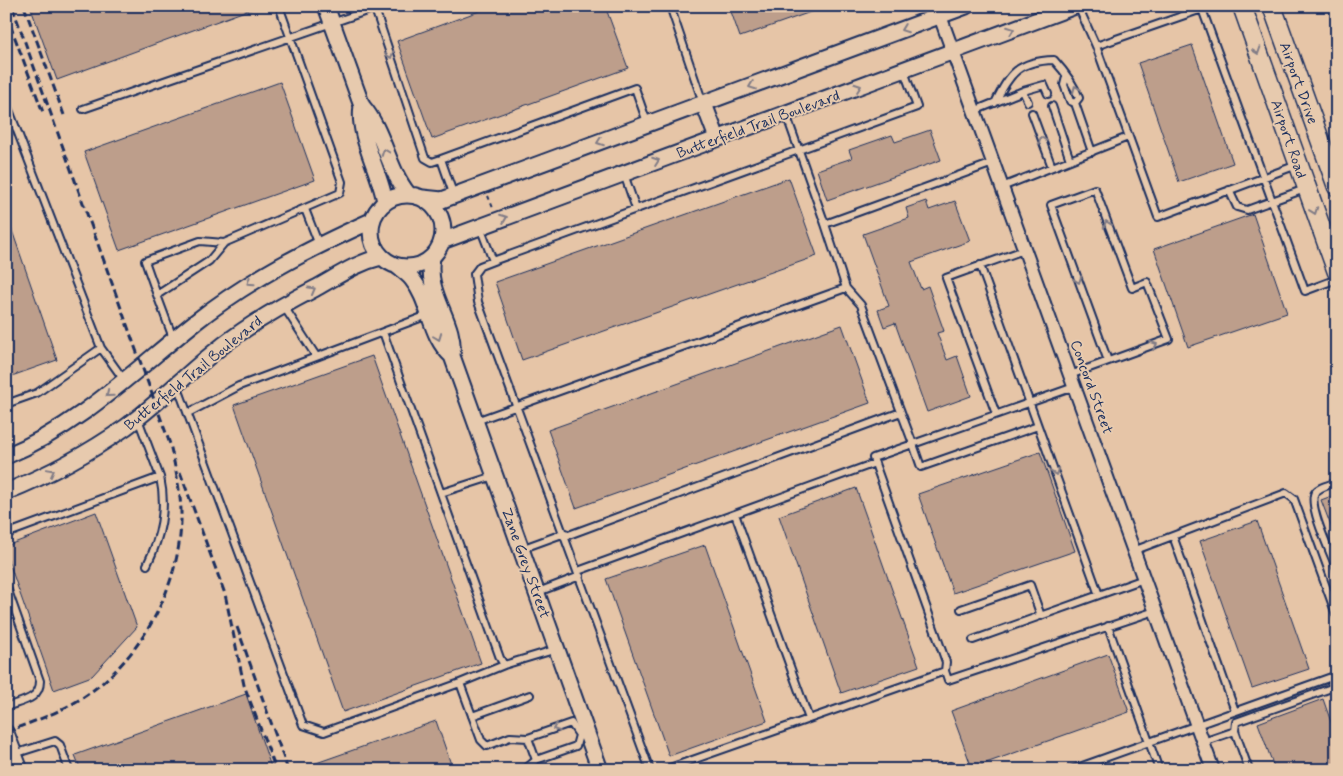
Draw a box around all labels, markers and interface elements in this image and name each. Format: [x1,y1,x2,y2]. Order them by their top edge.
one-way arrow [900,23,909,33]
one-way arrow [1006,26,1014,36]
street label: Airport Drive [1274,39,1322,127]
one-way arrow [1252,46,1262,54]
one-way arrow [385,50,395,58]
one-way arrow [748,80,757,90]
one-way arrow [854,83,862,93]
one-way arrow [1071,85,1082,94]
street label: Butterfield Trail Boulevard [674,86,843,164]
street label: Airport Road [1265,97,1311,181]
one-way arrow [596,136,604,146]
one-way arrow [1038,136,1048,145]
one-way arrow [381,148,391,156]
one-way arrow [652,157,660,167]
one-way arrow [1308,206,1318,214]
one-way arrow [499,213,508,224]
one-way arrow [1103,220,1114,229]
one-way arrow [1073,275,1083,284]
one-way arrow [246,276,255,286]
one-way arrow [307,286,316,296]
street label: Butterfield Trail Boulevard [120,312,267,436]
one-way arrow [432,333,442,341]
street label: Concord Street [1065,337,1117,437]
one-way arrow [1149,341,1157,351]
one-way arrow [106,389,115,397]
one-way arrow [1049,467,1059,476]
one-way arrow [45,468,54,478]
street label: Zane Grey Street [496,505,554,621]
one-way arrow [553,722,561,732]

